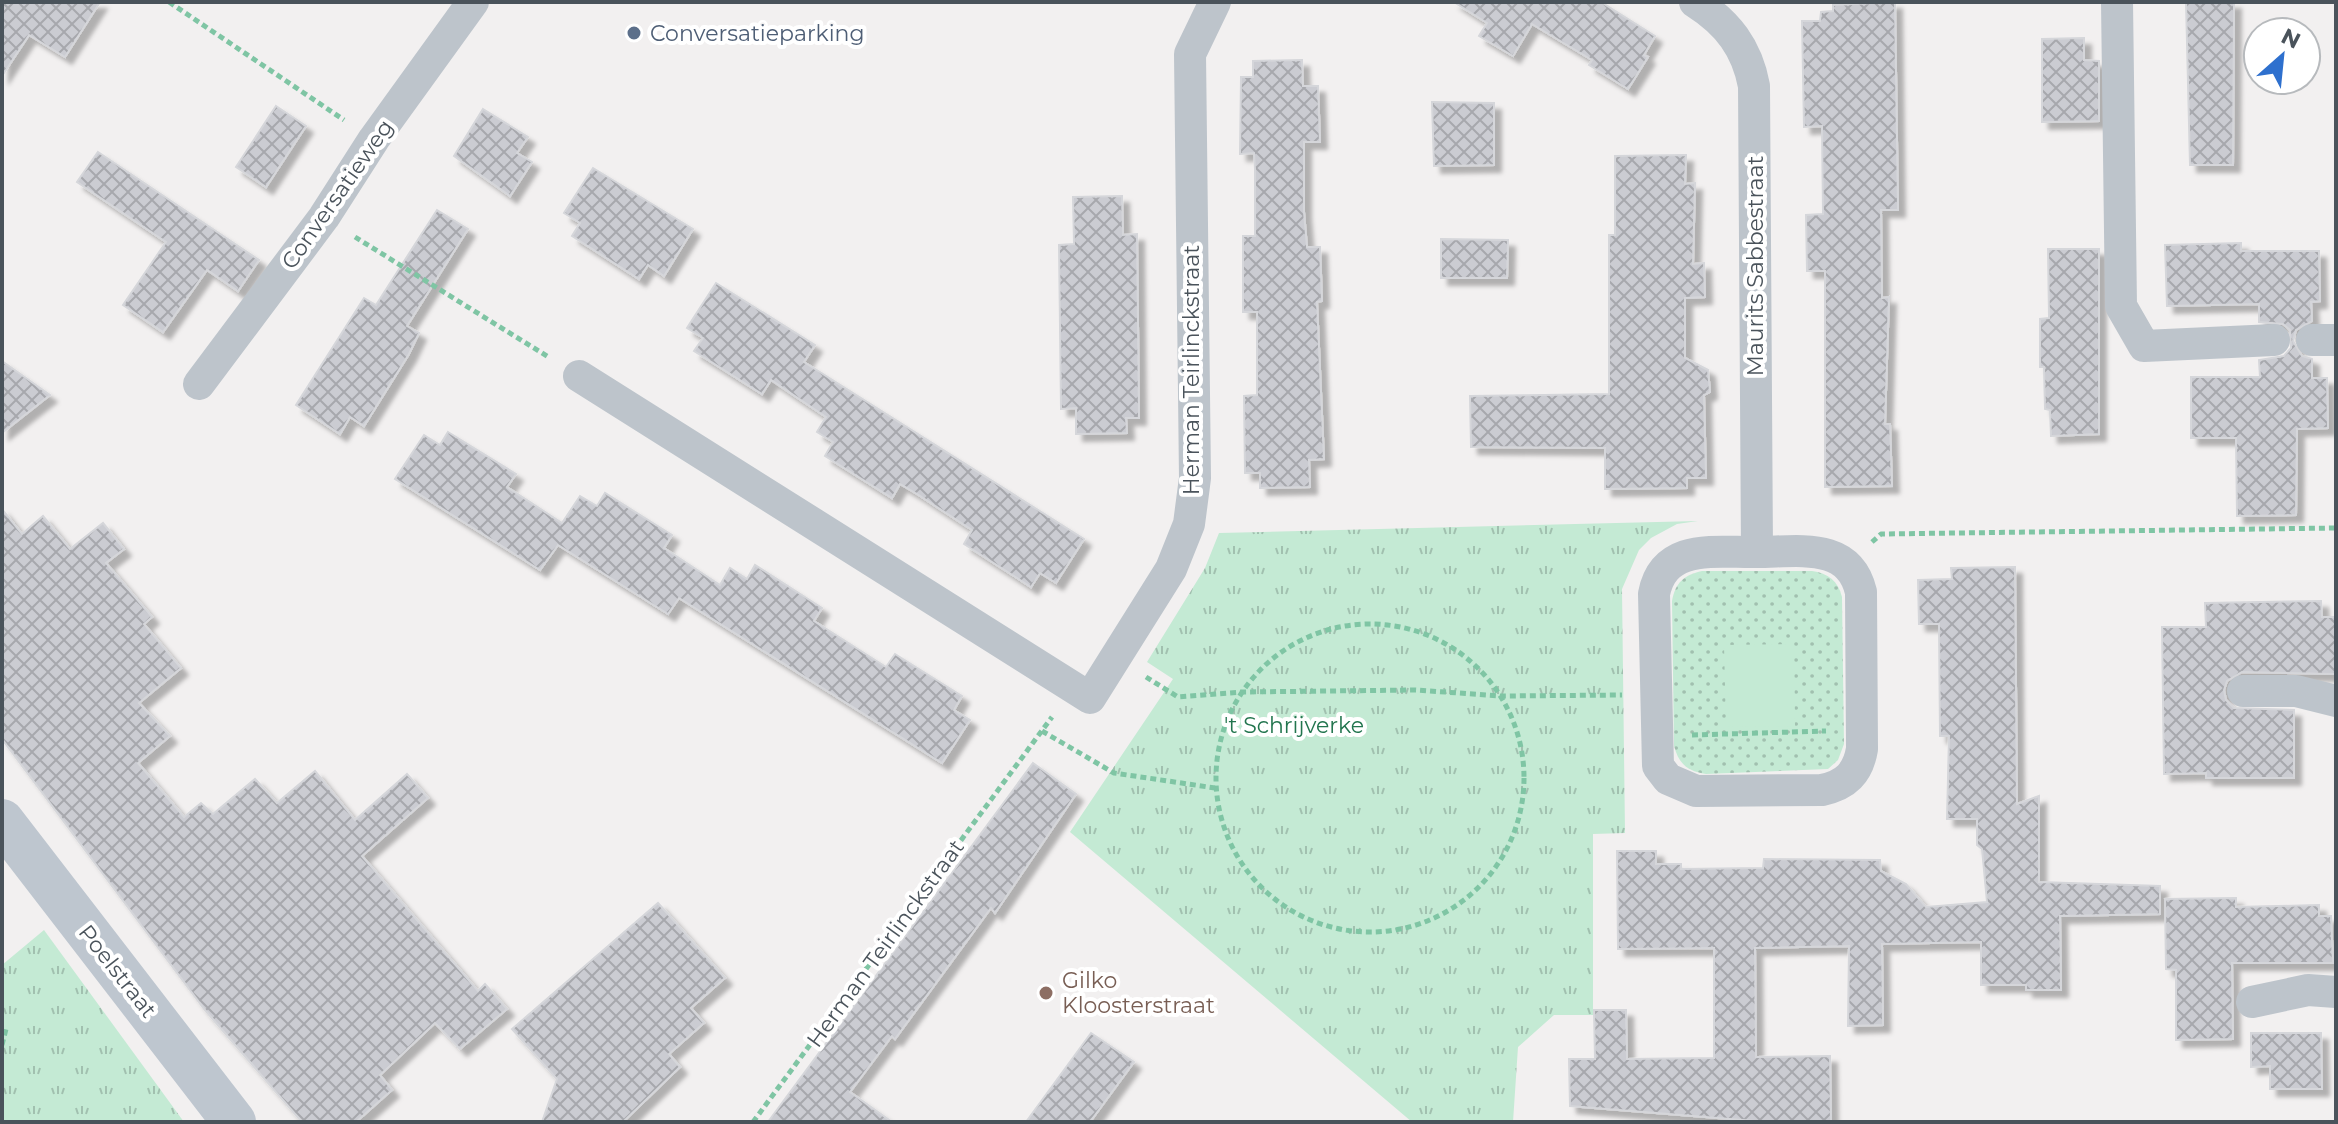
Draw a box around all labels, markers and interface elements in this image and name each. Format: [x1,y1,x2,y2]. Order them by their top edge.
north arrow [2242,16,2322,96]
place label: Conversatieparking [650,20,865,47]
text: N [2277,23,2305,55]
marker: Conversatieparking [625,24,643,42]
street label: Conversatieweg [276,114,399,274]
street label: Maurits Sabbestraat [1742,156,1769,376]
street label: Herman Teirlinckstraat [1178,245,1205,495]
park label: 't Schrijverke [1224,712,1364,739]
street label: Herman Teirlinckstraat [801,834,970,1052]
street label: Poelstraat [73,919,162,1023]
place label: Gilko Kloosterstraat [1062,967,1215,1019]
marker: Gilko Kloosterstraat [1037,984,1055,1002]

